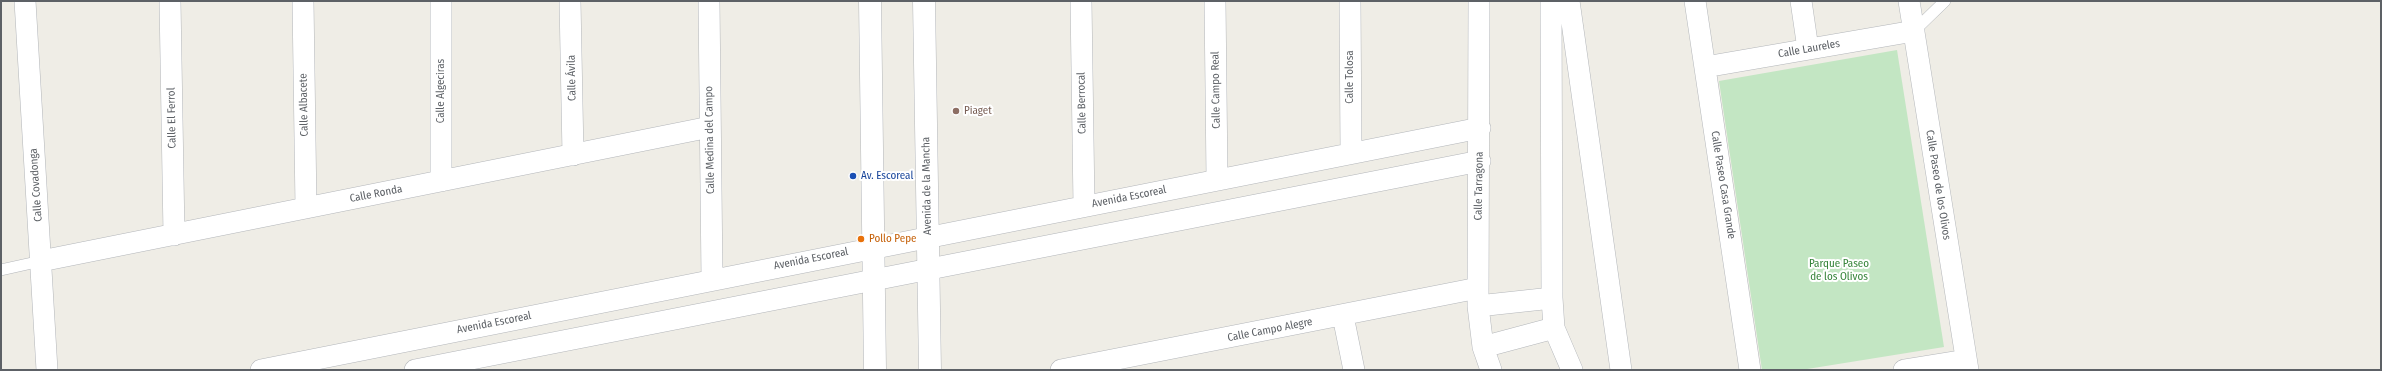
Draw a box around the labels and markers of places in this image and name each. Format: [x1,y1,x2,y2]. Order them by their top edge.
place label: Piaget [964,104,992,118]
marker: Piaget [951,106,961,116]
place label: Av. Escoreal [861,169,913,183]
marker: Av. Escoreal [848,171,858,181]
place label: Pollo Pepe [869,232,916,246]
marker: Pollo Pepe [856,234,866,244]

